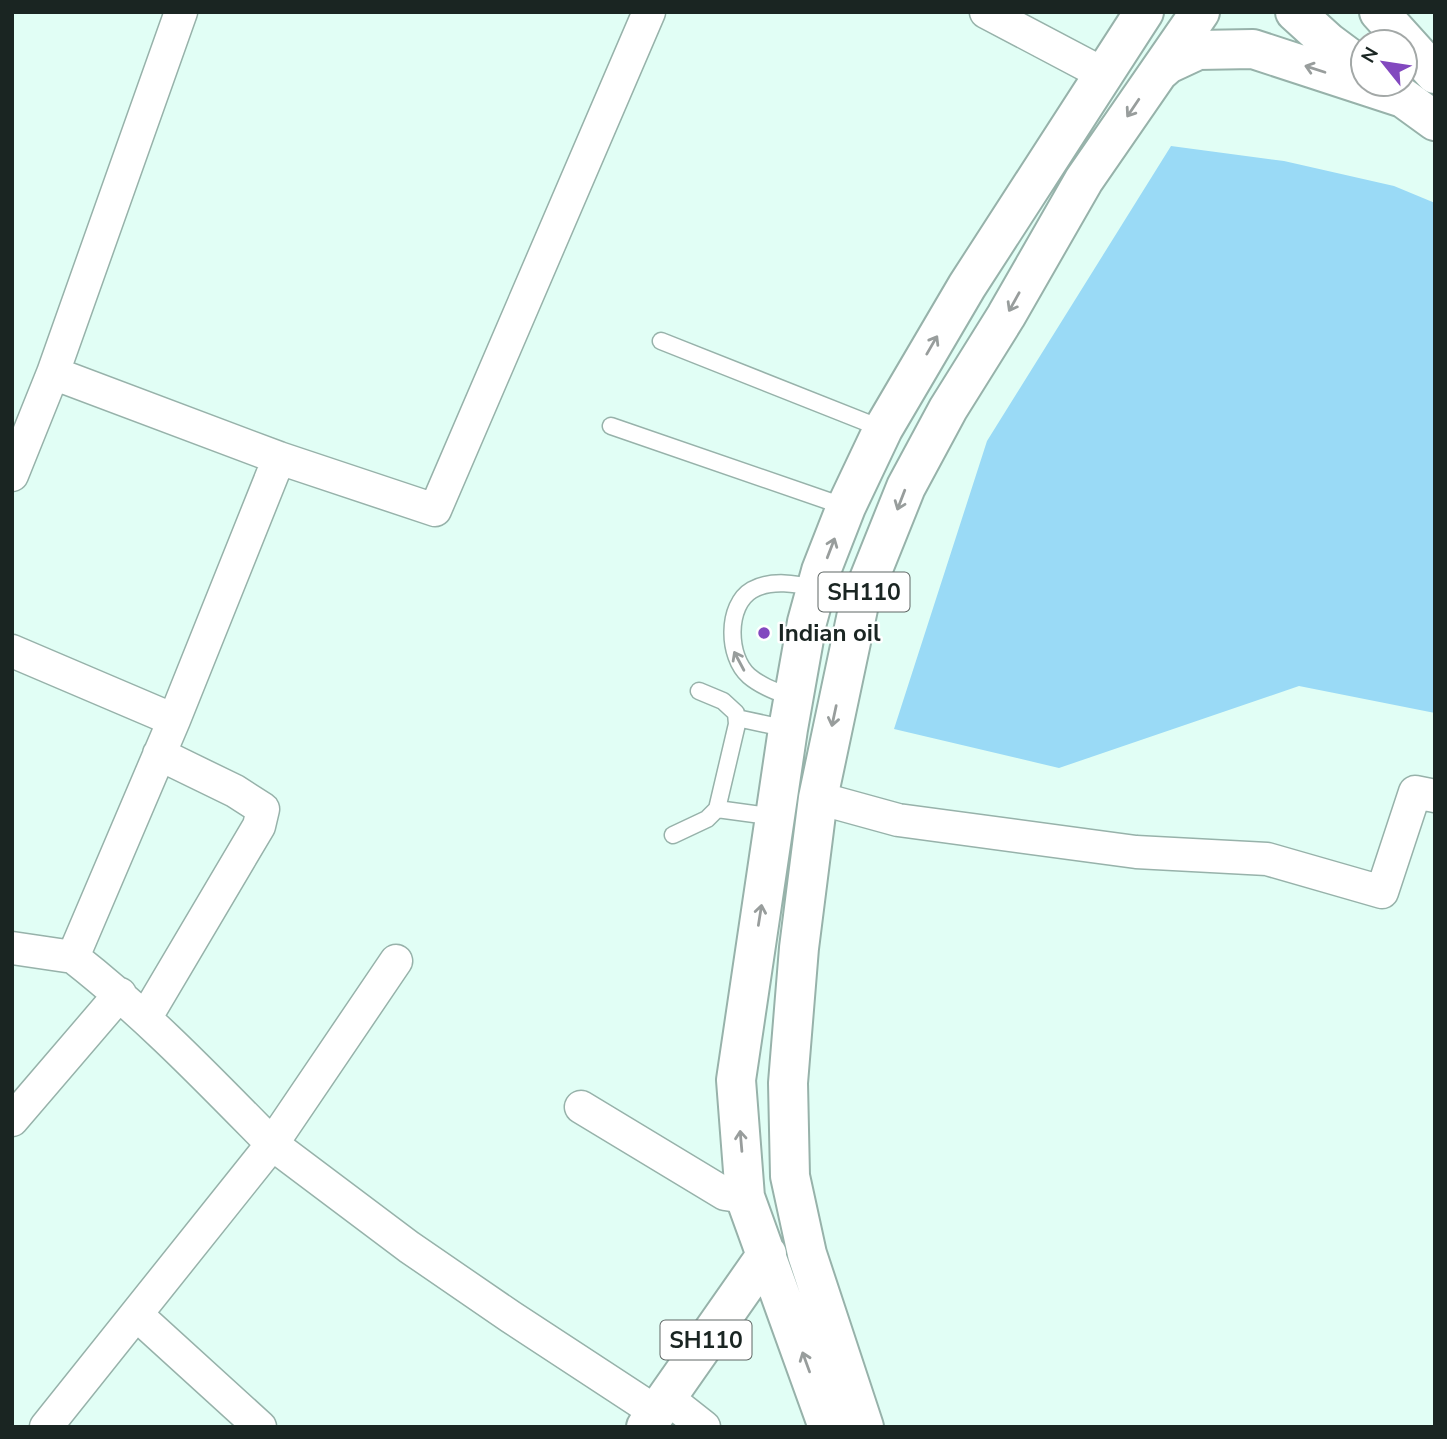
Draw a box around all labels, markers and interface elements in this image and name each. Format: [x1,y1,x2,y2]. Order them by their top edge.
north arrow [1349,28,1419,98]
text: N [1355,42,1385,68]
one-way arrow [1304,62,1326,75]
one-way arrow [1125,98,1140,117]
one-way arrow [1007,291,1020,312]
one-way arrow [926,336,940,356]
one-way arrow [894,488,907,510]
one-way arrow [825,538,838,560]
road number: SH110 [818,572,910,612]
place label: Indian oil [778,617,881,649]
marker: Indian oil [756,625,772,641]
one-way arrow [732,651,746,671]
one-way arrow [827,704,841,727]
one-way arrow [754,904,767,927]
one-way arrow [734,1130,747,1152]
road number: SH110 [660,1320,752,1359]
one-way arrow [798,1352,811,1374]

